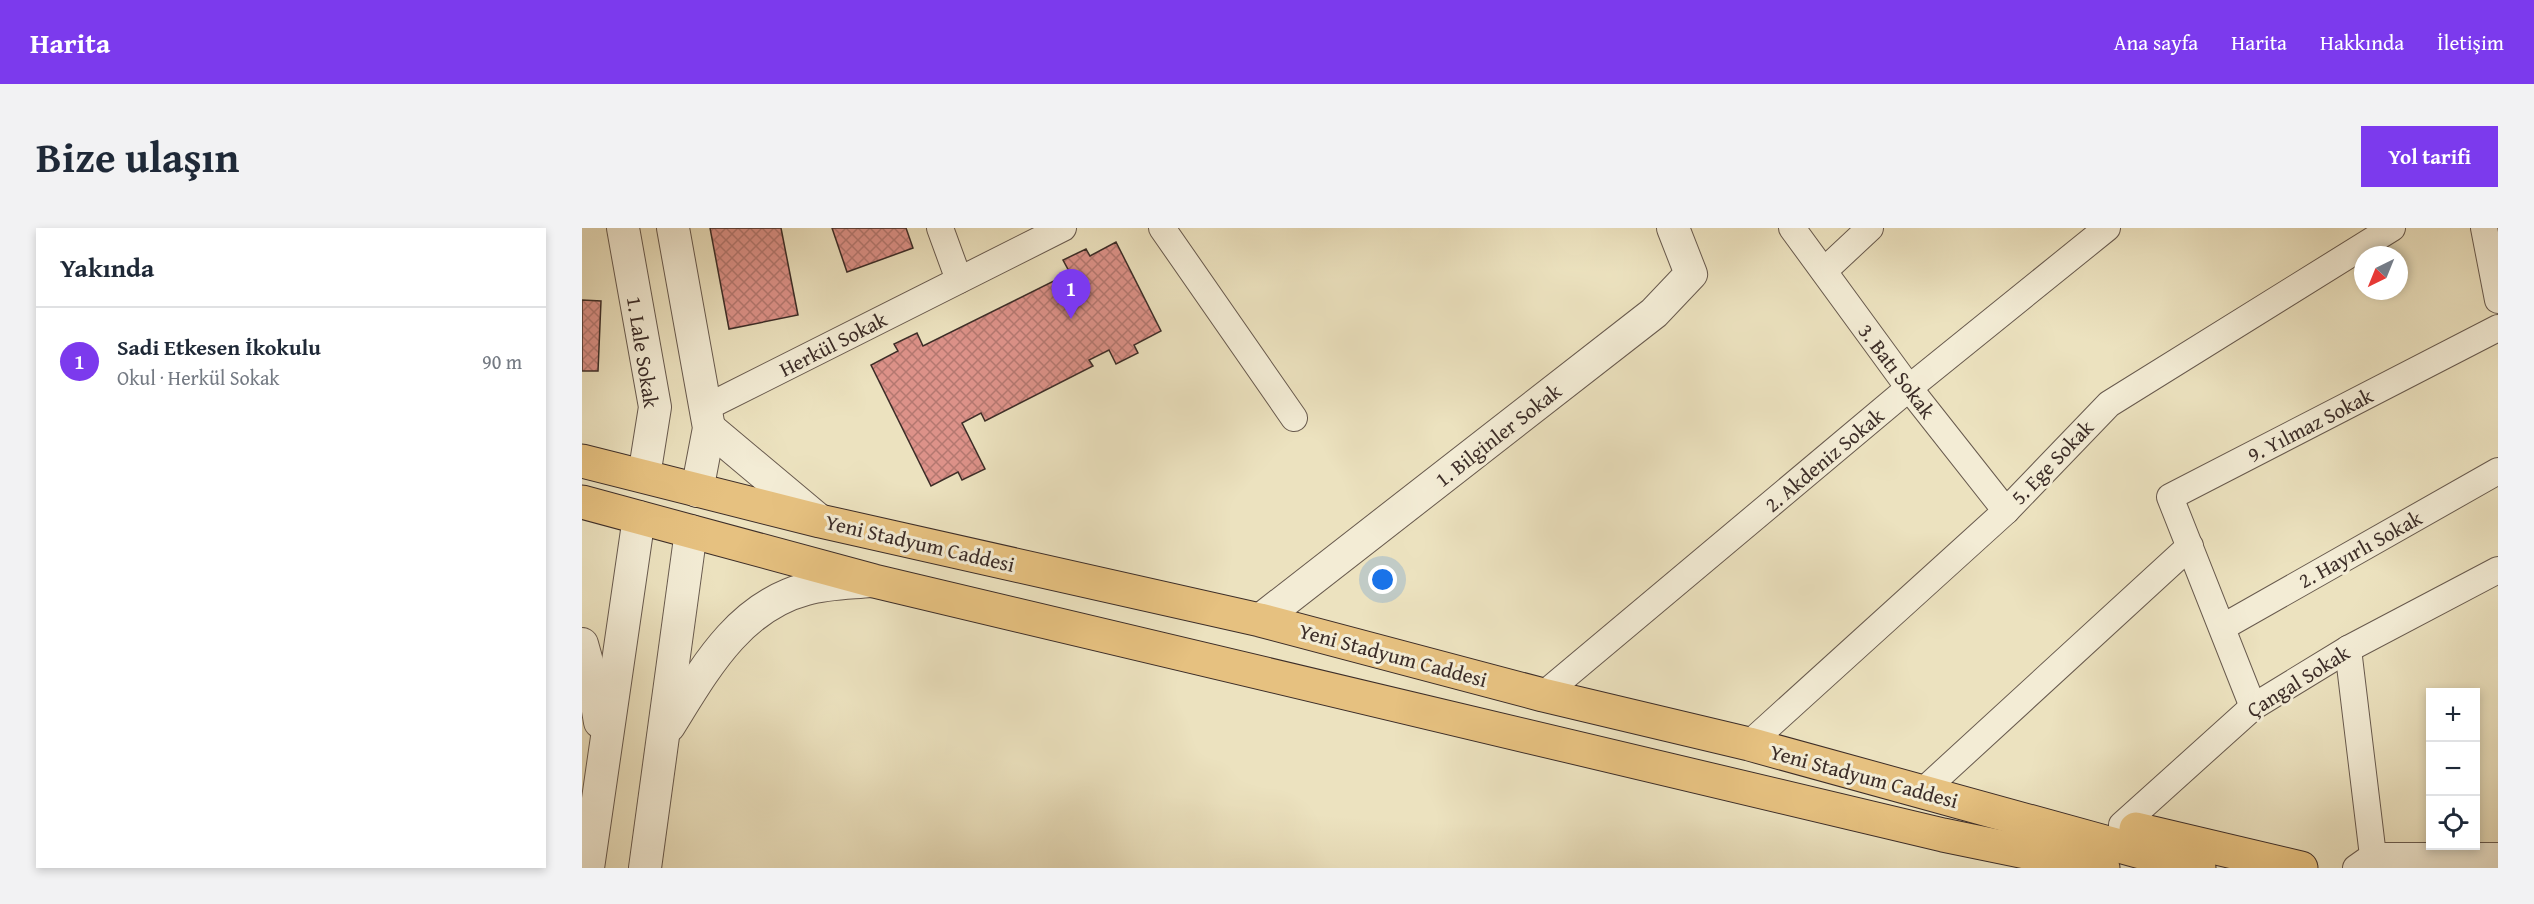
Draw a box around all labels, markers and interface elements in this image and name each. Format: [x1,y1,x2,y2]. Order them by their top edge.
text: Harita [30,22,110,63]
text: Ana sayfa [2114,27,2198,58]
text: Harita [2231,27,2287,58]
text: Hakkında [2320,27,2404,58]
text: İletişim [2437,27,2504,58]
text: Bize ulaşın [36,126,239,187]
button: Yol tarifi [2361,126,2498,187]
north arrow [2354,246,2408,300]
text: Yakında [60,248,154,287]
pin: 1 [1052,270,1090,319]
street label: 1. Lale Sokak [619,294,667,410]
street label: Herkül Sokak [774,303,893,384]
street label: 3. Batı Sokak [1851,317,1943,425]
text: Sadi Etkesen İkokulu [117,331,321,363]
text: 1 [74,347,85,376]
text: 90 m [482,347,522,376]
text: Okul · Herkül Sokak [117,363,280,392]
street label: 1. Bilginler Sokak [1428,376,1568,494]
street label: 9. Yılmaz Sokak [2242,380,2379,470]
street label: 2. Akdeniz Sokak [1757,400,1891,519]
street label: 5. Ege Sokak [2003,412,2101,511]
street label: 2. Hayırlı Sokak [2292,502,2428,596]
street label: Yeni Stadyum Caddesi [822,506,1018,580]
your location [1368,565,1397,594]
street label: Yeni Stadyum Caddesi [1295,615,1491,695]
street label: Çangal Sokak [2240,637,2356,725]
map controls [2426,688,2480,850]
button: + [2426,688,2480,742]
street label: Yeni Stadyum Caddesi [1766,736,1962,816]
button: − [2426,742,2480,796]
button: locate [2426,796,2480,850]

